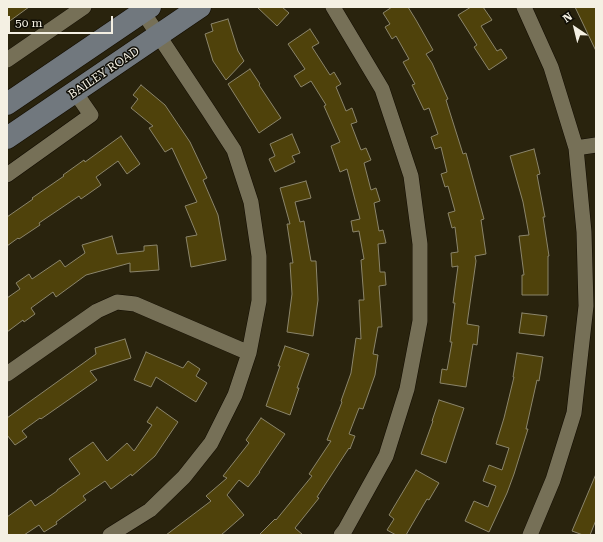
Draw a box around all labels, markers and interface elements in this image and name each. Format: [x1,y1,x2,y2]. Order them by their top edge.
scale bar [10,8,115,34]
north arrow [555,8,595,48]
text: N [561,10,575,26]
text: 50 m [15,16,42,30]
street label: BAILEY ROAD [66,44,142,102]

